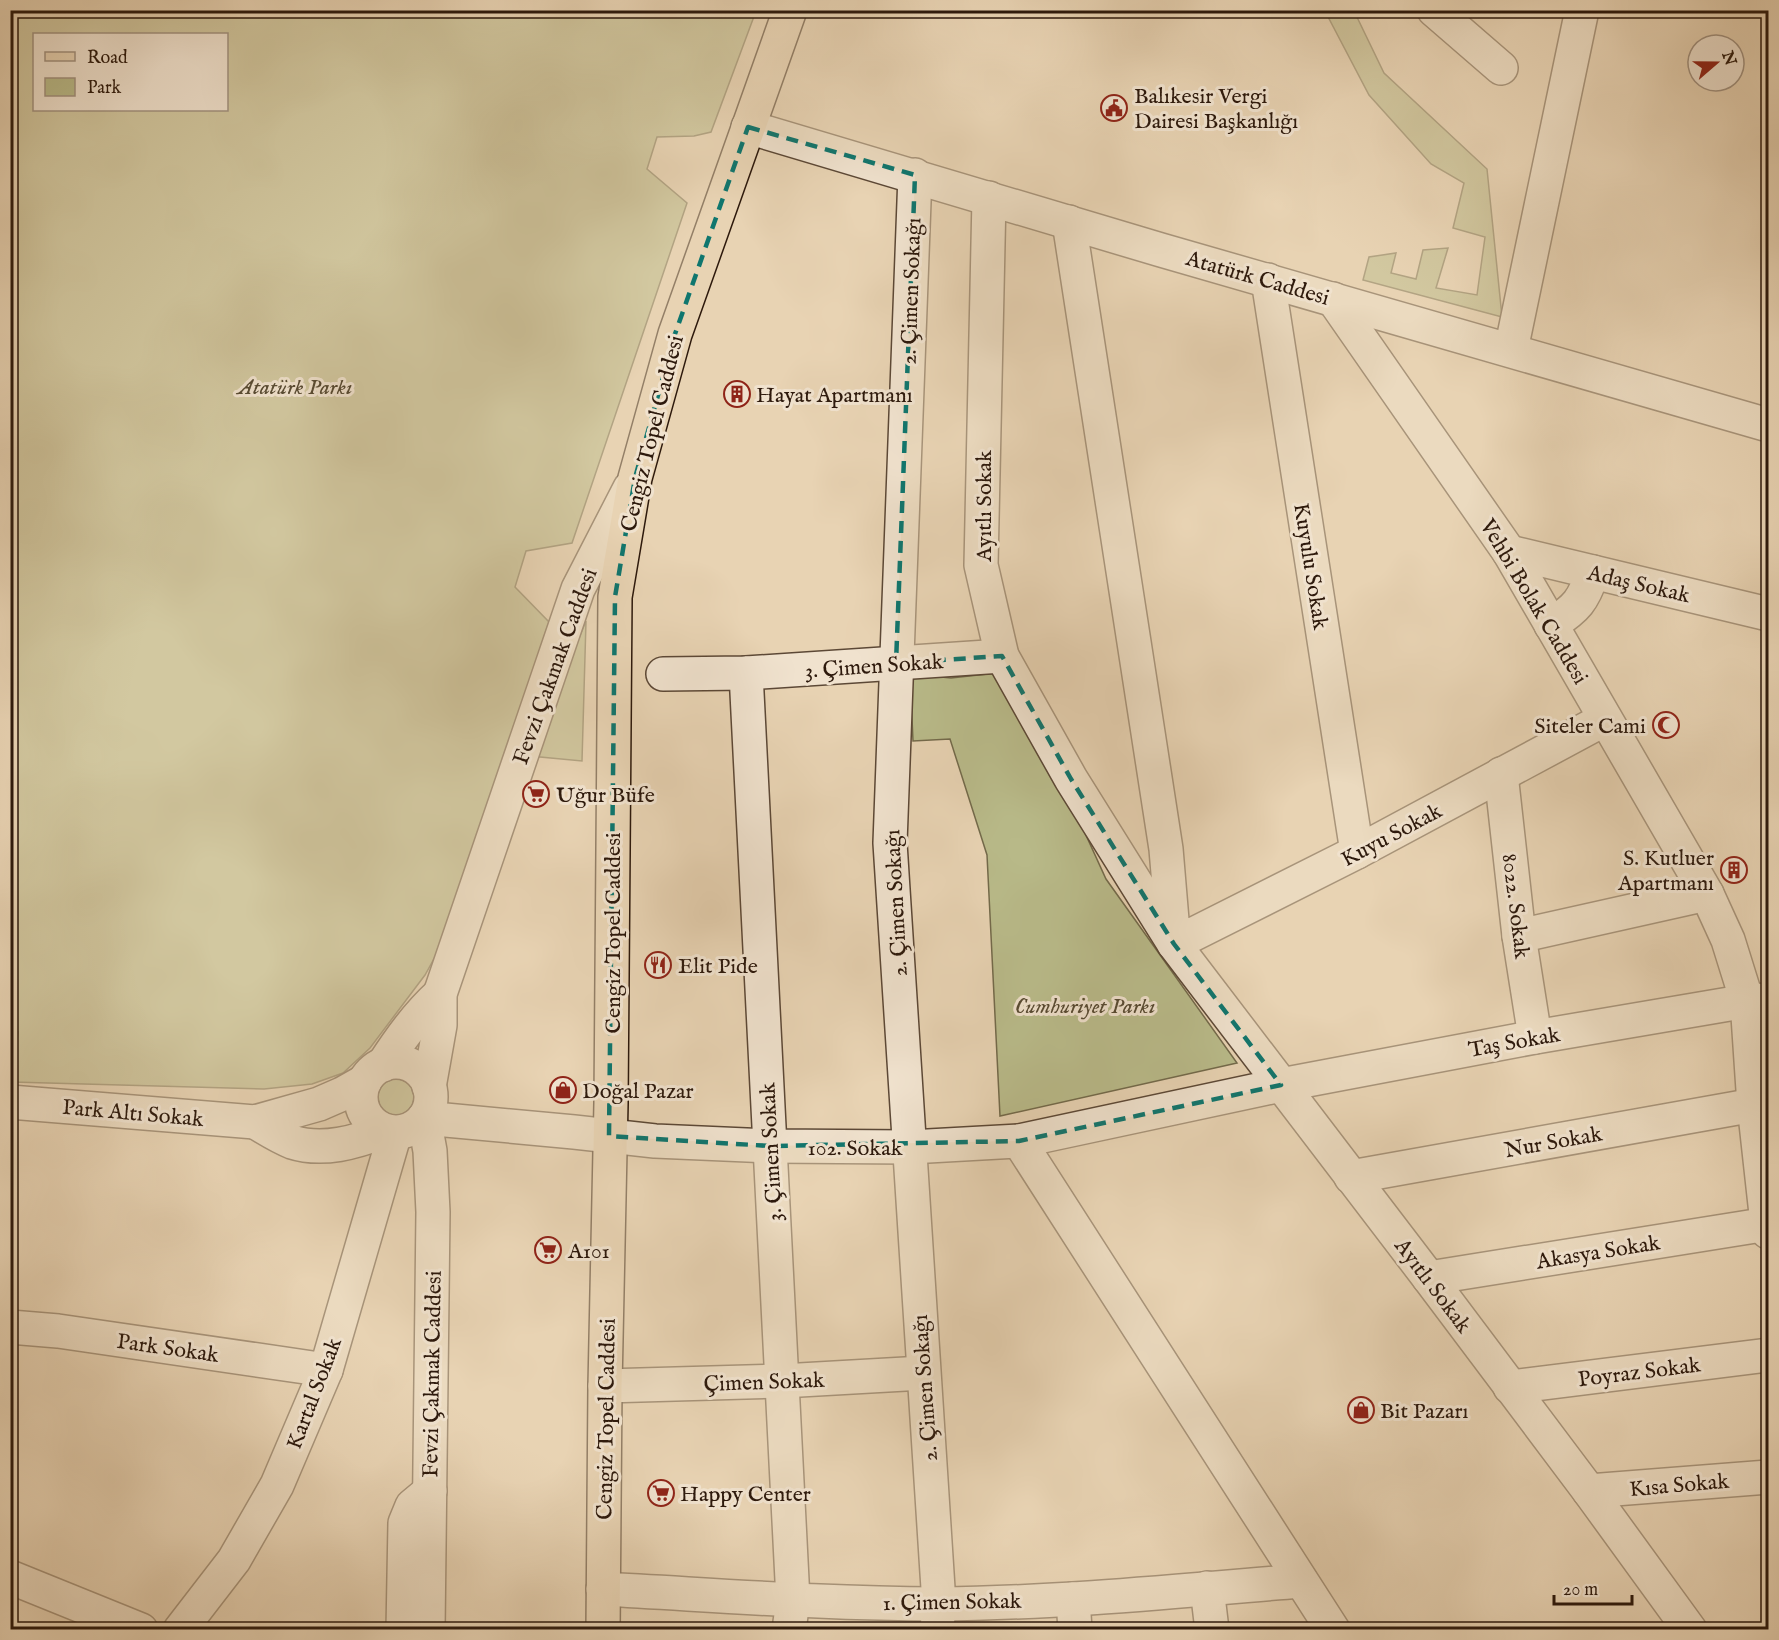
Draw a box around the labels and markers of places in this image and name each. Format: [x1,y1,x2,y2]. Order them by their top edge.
place label: Balıkesir Vergi Dairesi Başkanlığı [1134,83,1298,136]
public building icon: Balıkesir Vergi Dairesi Başkanlığı [1099,93,1129,123]
building icon: Hayat Apartmanı [722,379,752,409]
place label: Hayat Apartmanı [756,382,913,410]
mosque icon: Siteler Cami [1651,710,1681,740]
place label: Siteler Cami [1534,713,1646,741]
supermarket icon: Uğur Büfe [521,779,551,809]
place label: Uğur Büfe [556,782,655,810]
place label: S. Kutluer Apartmanı [1617,845,1714,898]
building icon: S. Kutluer Apartmanı [1719,855,1749,885]
restaurant icon: Elit Pide [643,950,673,980]
place label: Elit Pide [678,953,758,981]
shop icon: Doğal Pazar [548,1075,578,1105]
place label: Doğal Pazar [582,1078,694,1106]
supermarket icon: A101 [533,1235,563,1265]
place label: A101 [567,1238,610,1266]
shop icon: Bit Pazarı [1346,1395,1376,1425]
place label: Bit Pazarı [1380,1398,1469,1426]
supermarket icon: Happy Center [646,1478,676,1508]
place label: Happy Center [680,1481,811,1509]

